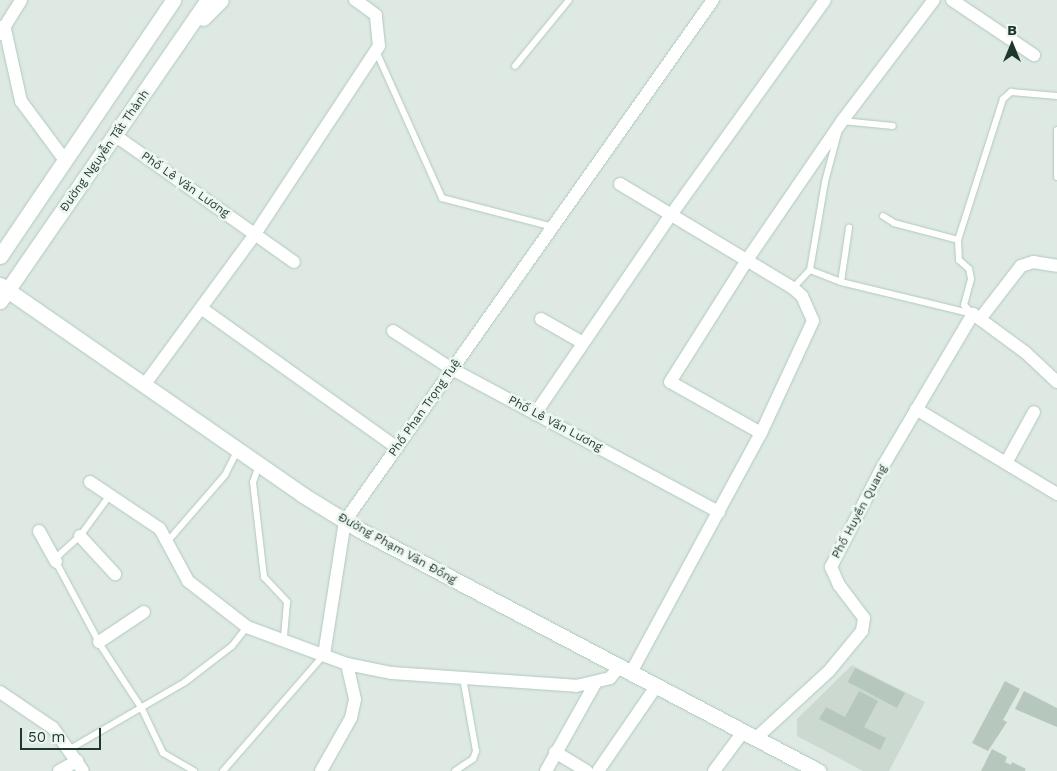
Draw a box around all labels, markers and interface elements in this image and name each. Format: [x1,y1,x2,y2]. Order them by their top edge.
north arrow [987,20,1037,70]
text: B [1007,22,1017,38]
street label: Đường Nguyễn Tất Thành [57,87,153,215]
street label: Phố Lê Văn Lương [138,149,232,221]
street label: Phố Phan Trọng Tuệ [386,356,464,460]
street label: Phố Lê Văn Lương [505,393,605,455]
street label: Phố Huyền Quang [829,463,891,561]
street label: Đường Phạm Văn Đồng [335,510,459,588]
scale bar [22,718,104,750]
text: 50 m [28,728,65,746]

